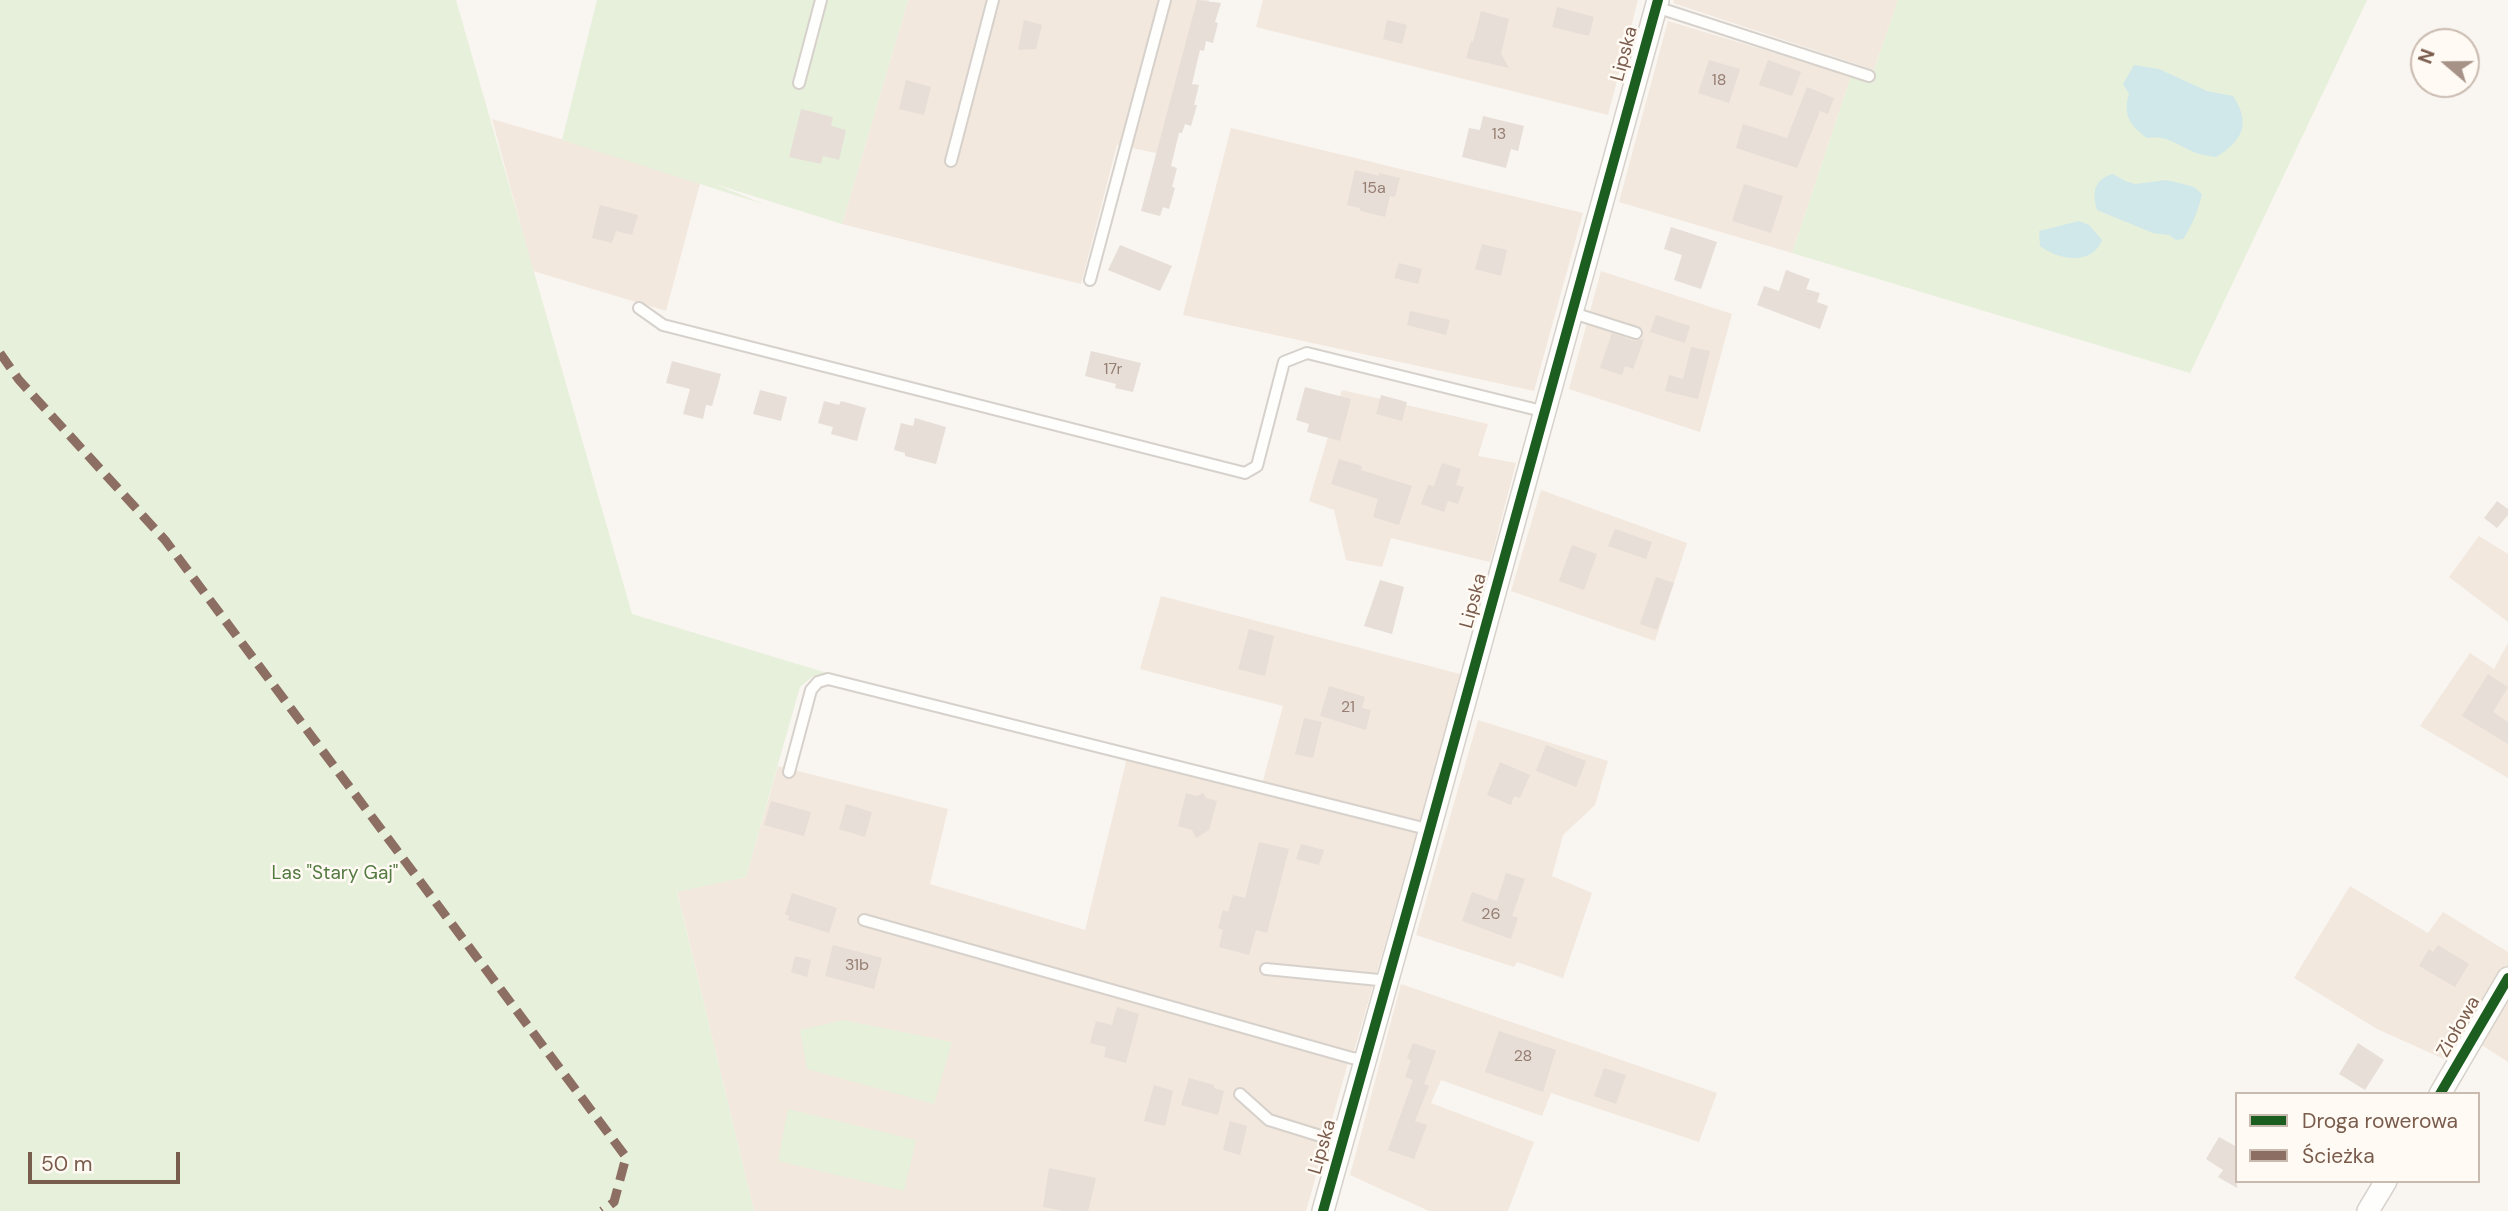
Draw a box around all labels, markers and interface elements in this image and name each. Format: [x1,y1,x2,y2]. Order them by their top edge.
street label: Lipska [1607,24,1643,84]
north arrow [2410,28,2480,98]
text: N [2413,46,2441,67]
house number: 18 [1712,71,1726,91]
house number: 13 [1492,125,1506,145]
house number: 15a [1362,179,1386,199]
house number: 17r [1103,360,1123,380]
street label: Lipska [1456,571,1492,631]
house number: 21 [1341,698,1355,718]
park label: Las "Stary Gaj" [272,863,398,885]
house number: 26 [1481,905,1501,925]
house number: 31b [845,956,869,976]
street label: Ziołowa [2433,993,2485,1061]
house number: 28 [1514,1047,1532,1067]
legend [2235,1092,2480,1183]
text: Droga rowerowa [2302,1107,2458,1135]
street label: Lipska [1304,1117,1342,1177]
scale bar [32,1138,184,1182]
text: Ścieżka [2302,1142,2375,1170]
text: 50 m [41,1150,92,1178]

